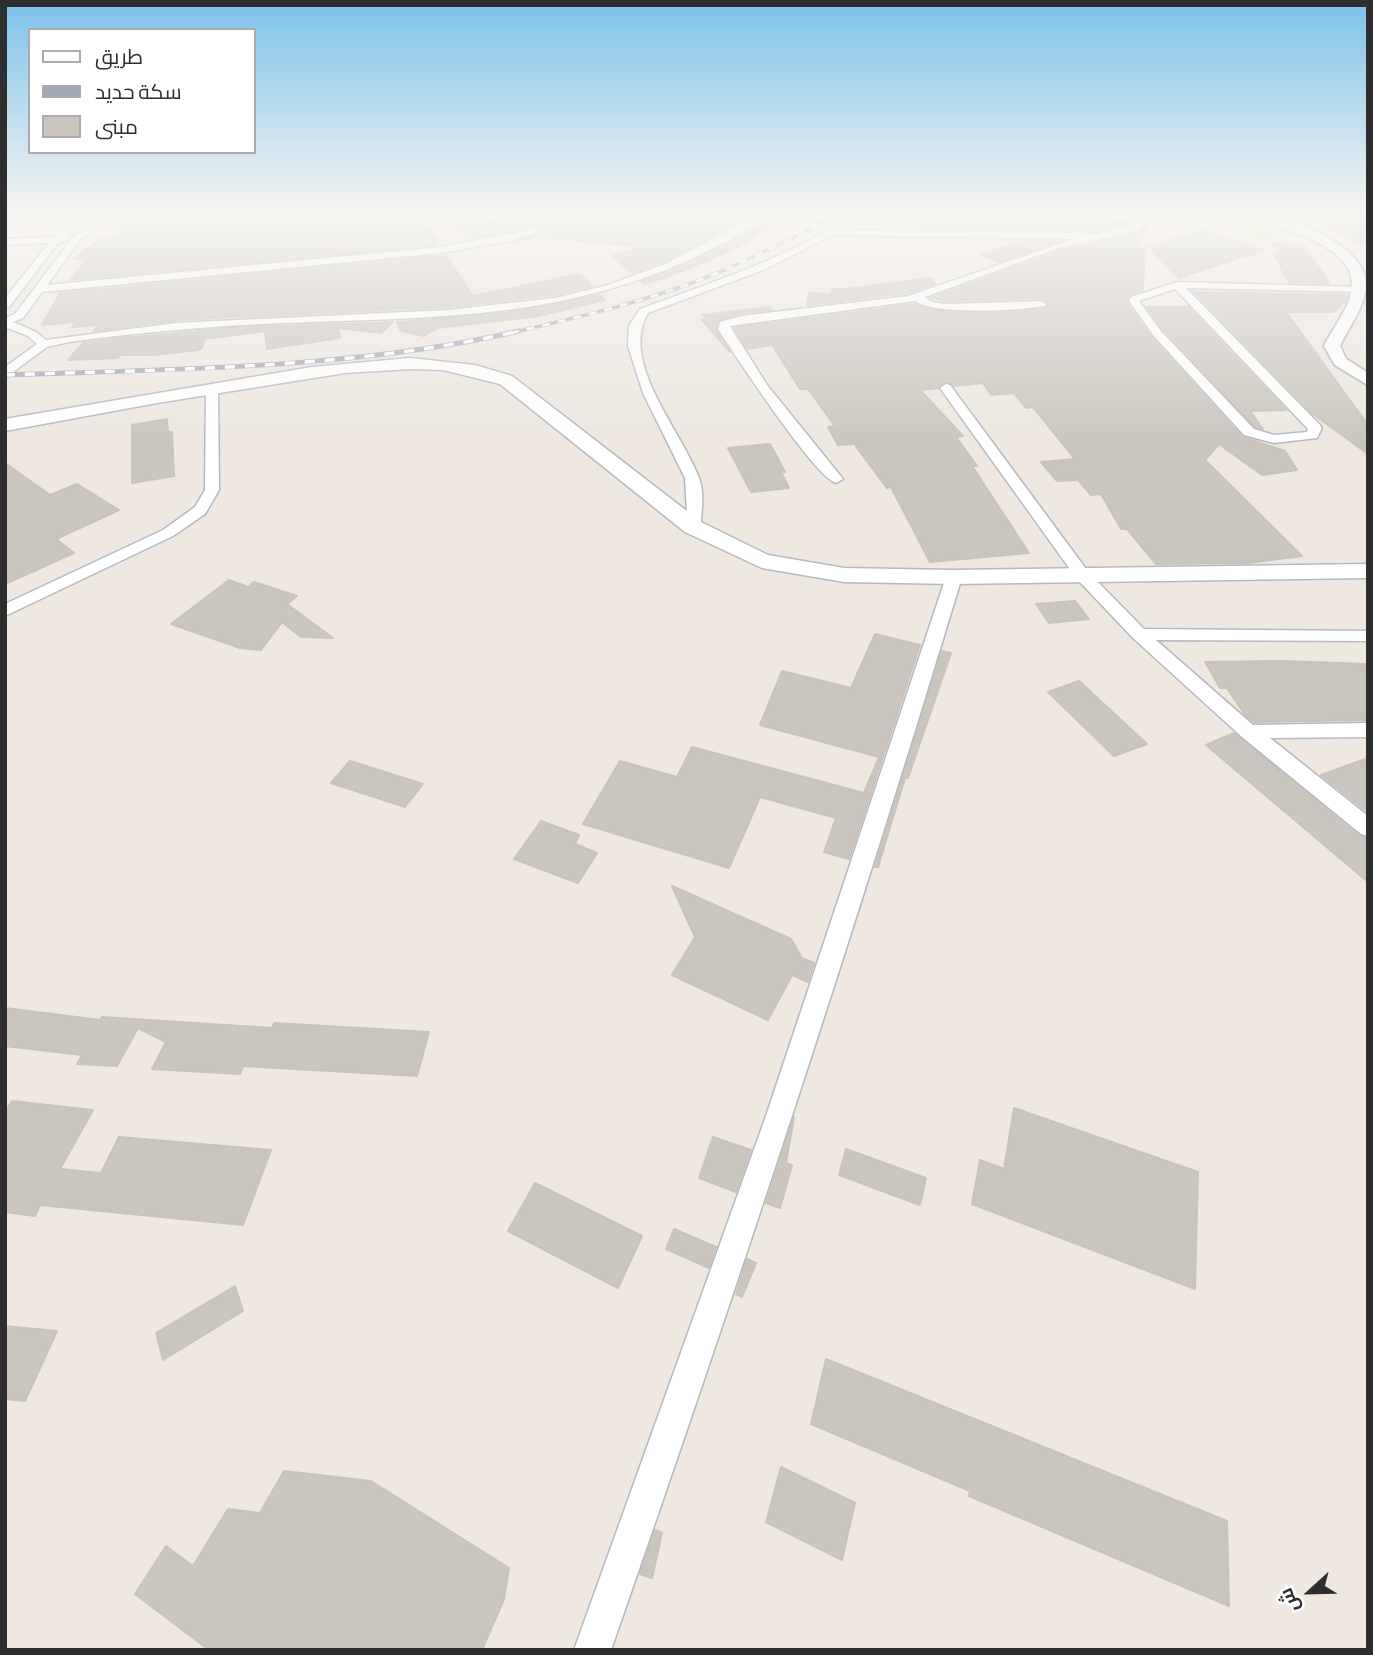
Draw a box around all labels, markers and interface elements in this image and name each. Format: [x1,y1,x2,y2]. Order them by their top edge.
legend [28,28,256,154]
text: طريق [95,47,143,68]
text: سكة حديد [95,82,182,103]
text: مبنى [95,117,138,138]
north arrow [1275,1557,1345,1627]
text: ش [1277,1585,1303,1615]

